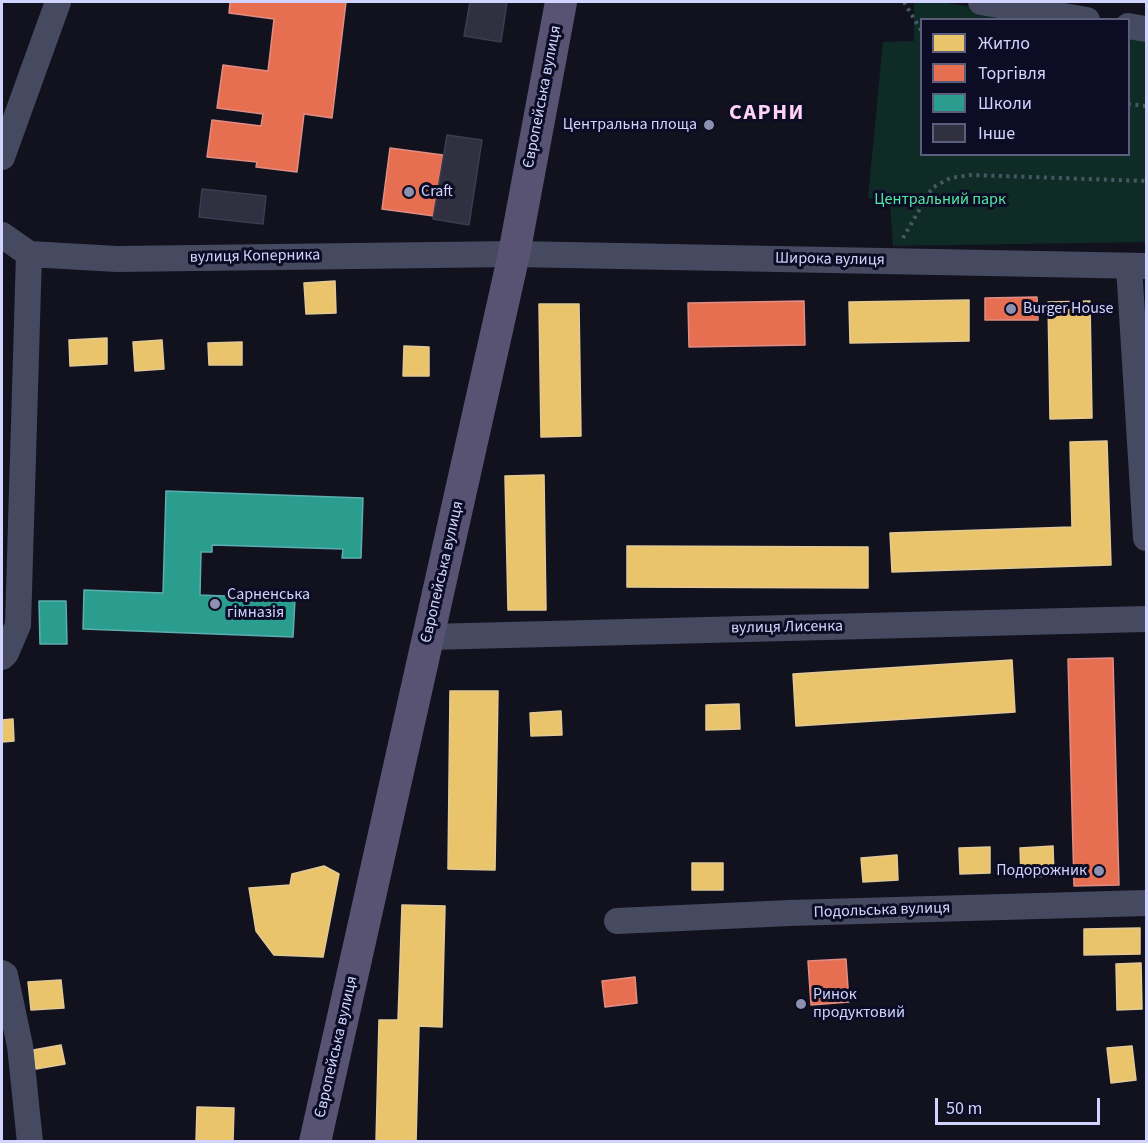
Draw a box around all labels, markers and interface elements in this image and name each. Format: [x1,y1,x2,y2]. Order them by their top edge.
legend [920,18,1130,156]
street label: Європейська вулиця [520,24,566,170]
text: Житло [978,31,1030,56]
text: Торгівля [978,61,1046,86]
text: Школи [978,91,1032,116]
district label: САРНИ [729,101,805,127]
place label: Центральна площа [563,115,697,135]
marker: Центральна площа [702,118,716,132]
text: Інше [978,121,1015,146]
place label: Craft [421,182,453,202]
marker: Craft [402,185,416,199]
park label: Центральний парк [874,190,1006,210]
street label: вулиця Коперника [190,246,320,268]
street label: Широка вулиця [775,249,885,271]
place label: Burger House [1023,299,1113,319]
marker: Burger House [1004,302,1018,316]
street label: Європейська вулиця [417,499,469,645]
place label: Сарненська гімназія [227,585,310,623]
marker: Сарненська гімназія [208,597,222,611]
street label: вулиця Лисенка [731,617,843,639]
place label: Подорожник [996,861,1087,881]
marker: Подорожник [1092,864,1106,878]
street label: Подольська вулиця [813,899,951,923]
street label: Європейська вулиця [311,974,363,1120]
place label: Ринок продуктовий [813,985,905,1023]
marker: Ринок продуктовий [794,997,808,1011]
scale bar [938,1086,1103,1124]
text: 50 m [946,1096,982,1121]

